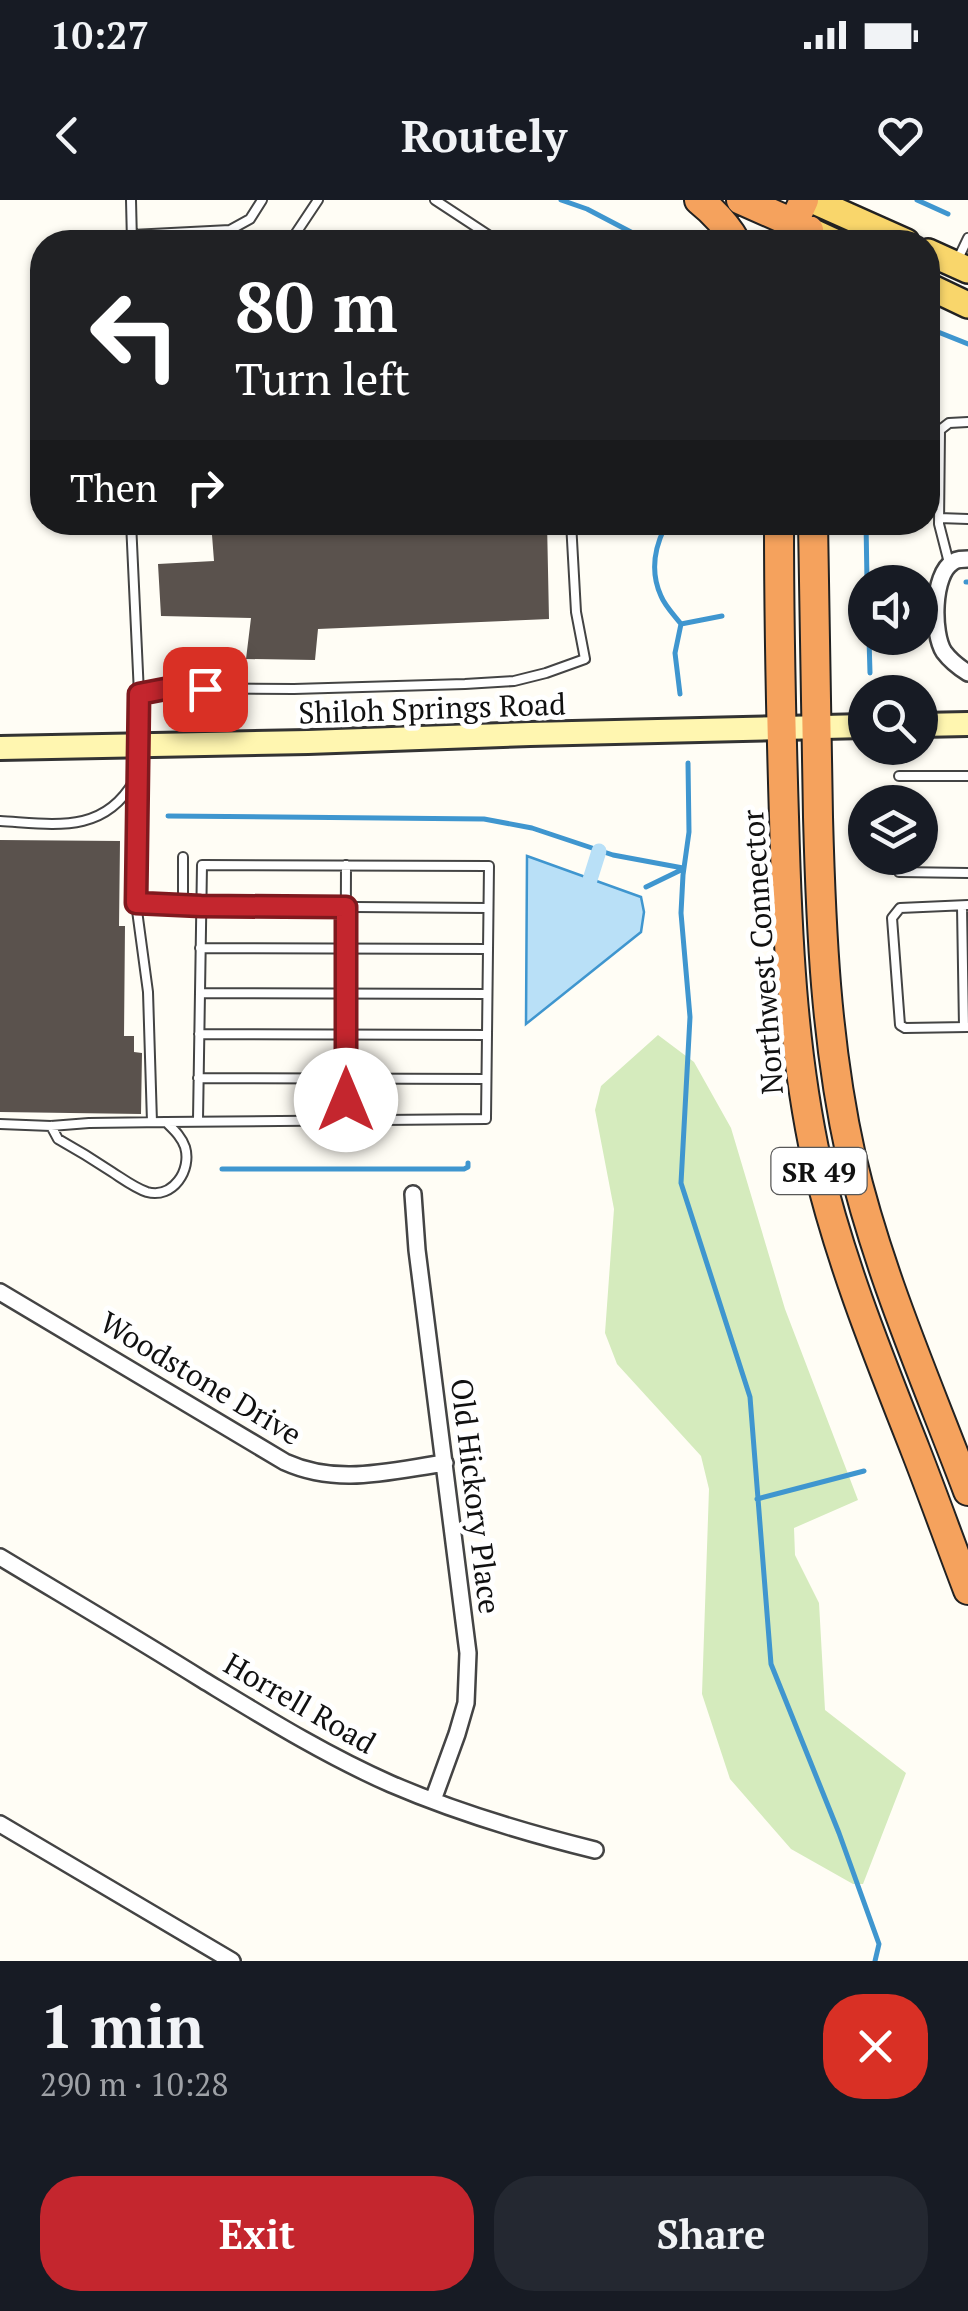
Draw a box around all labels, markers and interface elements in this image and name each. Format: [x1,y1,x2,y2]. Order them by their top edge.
text: 10:27 [50,10,149,60]
text: Routely [401,105,567,165]
icon: back [40,108,95,163]
icon: heart [873,108,928,163]
text: 80 m [235,259,398,352]
icon: left [70,270,200,400]
text: Turn left [235,348,410,408]
icon: right [178,460,233,515]
text: Then [70,463,158,513]
map controls [848,565,938,875]
button: sound [848,565,938,655]
pin [163,647,248,732]
icon: arrive [178,662,233,717]
button: search [848,675,938,765]
street label: Shiloh Springs Road [298,683,566,733]
button: layers [848,785,938,875]
street label: Northwest Connector [732,808,792,1096]
position arrow [294,1048,398,1152]
road number: SR 49 [772,1148,866,1194]
street label: Woodstone Drive [93,1302,309,1454]
street label: Old Hickory Place [442,1376,510,1616]
street label: Horrell Road [217,1643,383,1763]
text: 1 min [40,1986,204,2065]
button: close [823,1994,928,2099]
text: 290 m · 10:28 [40,2063,228,2105]
button: Exit [40,2176,474,2291]
button: Share [494,2176,928,2291]

